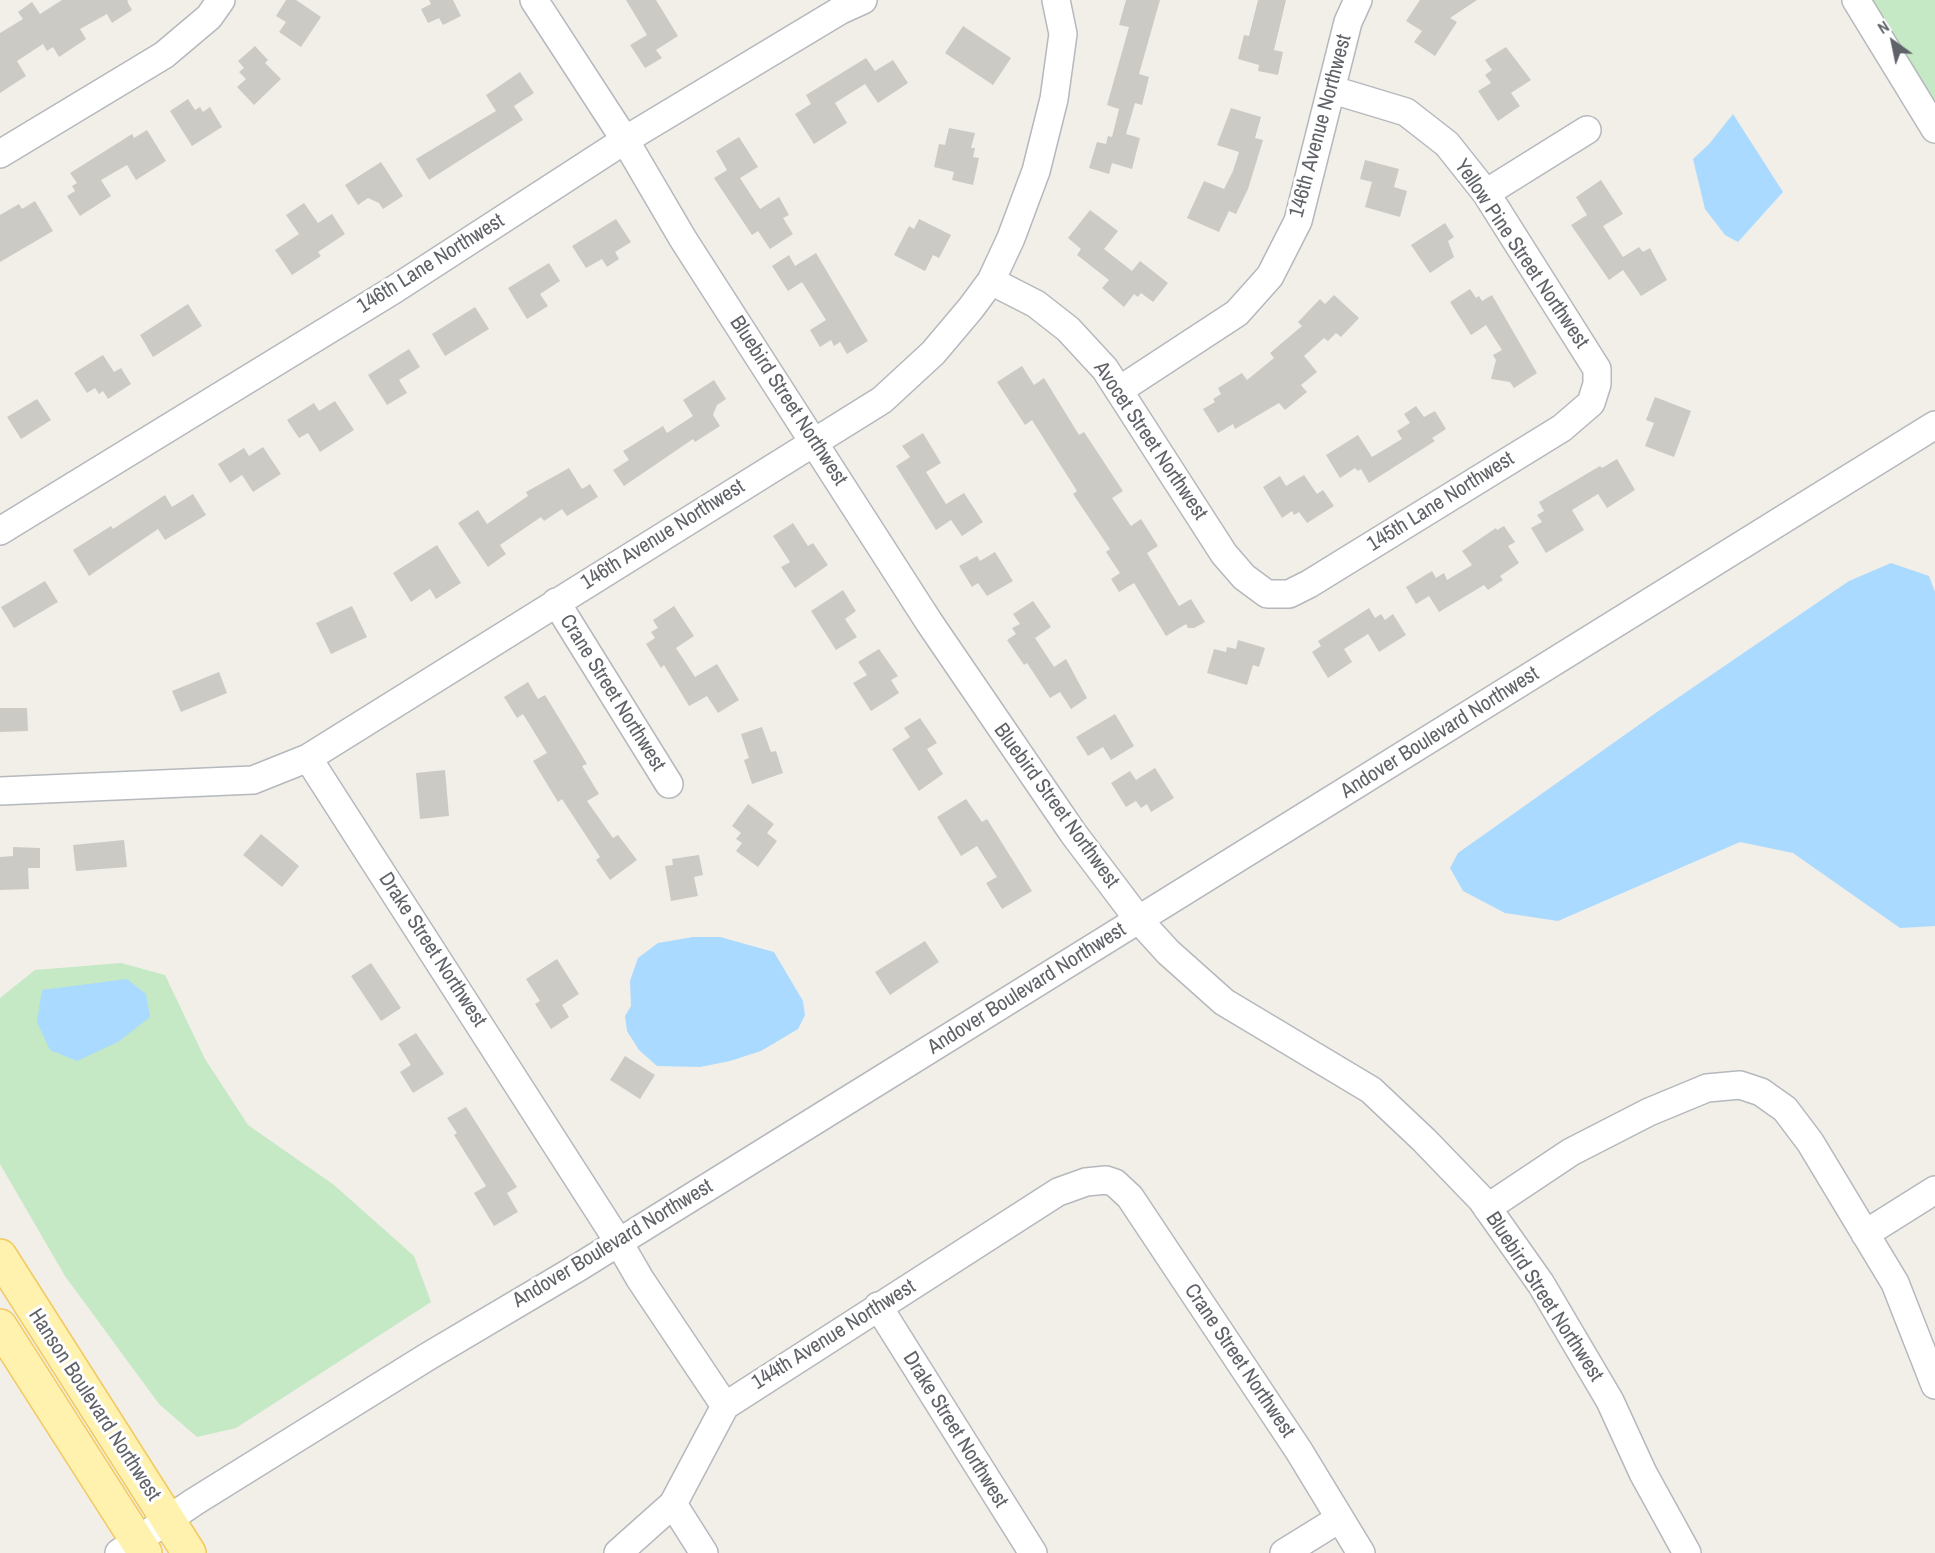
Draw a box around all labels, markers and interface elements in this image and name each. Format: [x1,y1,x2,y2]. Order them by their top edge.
north arrow [1863,12,1923,72]
text: N [1873,15,1893,39]
street label: 146th Avenue Northwest [1284,32,1358,220]
street label: Yellow Pine Street Northwest [1448,155,1594,353]
street label: 146th Lane Northwest [353,209,509,319]
street label: Bluebird Street Northwest [724,311,852,491]
street label: Avocet Street Northwest [1088,357,1212,525]
street label: 145th Lane Northwest [1363,447,1519,557]
street label: 146th Avenue Northwest [576,474,750,596]
street label: Crane Street Northwest [554,610,670,776]
street label: Andover Boulevard Northwest [1336,662,1544,804]
street label: Bluebird Street Northwest [988,719,1124,893]
street label: Drake Street Northwest [373,868,491,1032]
street label: Andover Boulevard Northwest [923,918,1131,1060]
street label: Andover Boulevard Northwest [508,1174,718,1314]
street label: Bluebird Street Northwest [1480,1207,1608,1387]
street label: 144th Avenue Northwest [747,1274,921,1396]
street label: Crane Street Northwest [1178,1279,1300,1443]
street label: Hanson Boulevard Northwest [22,1304,166,1506]
street label: Drake Street Northwest [897,1347,1013,1513]

